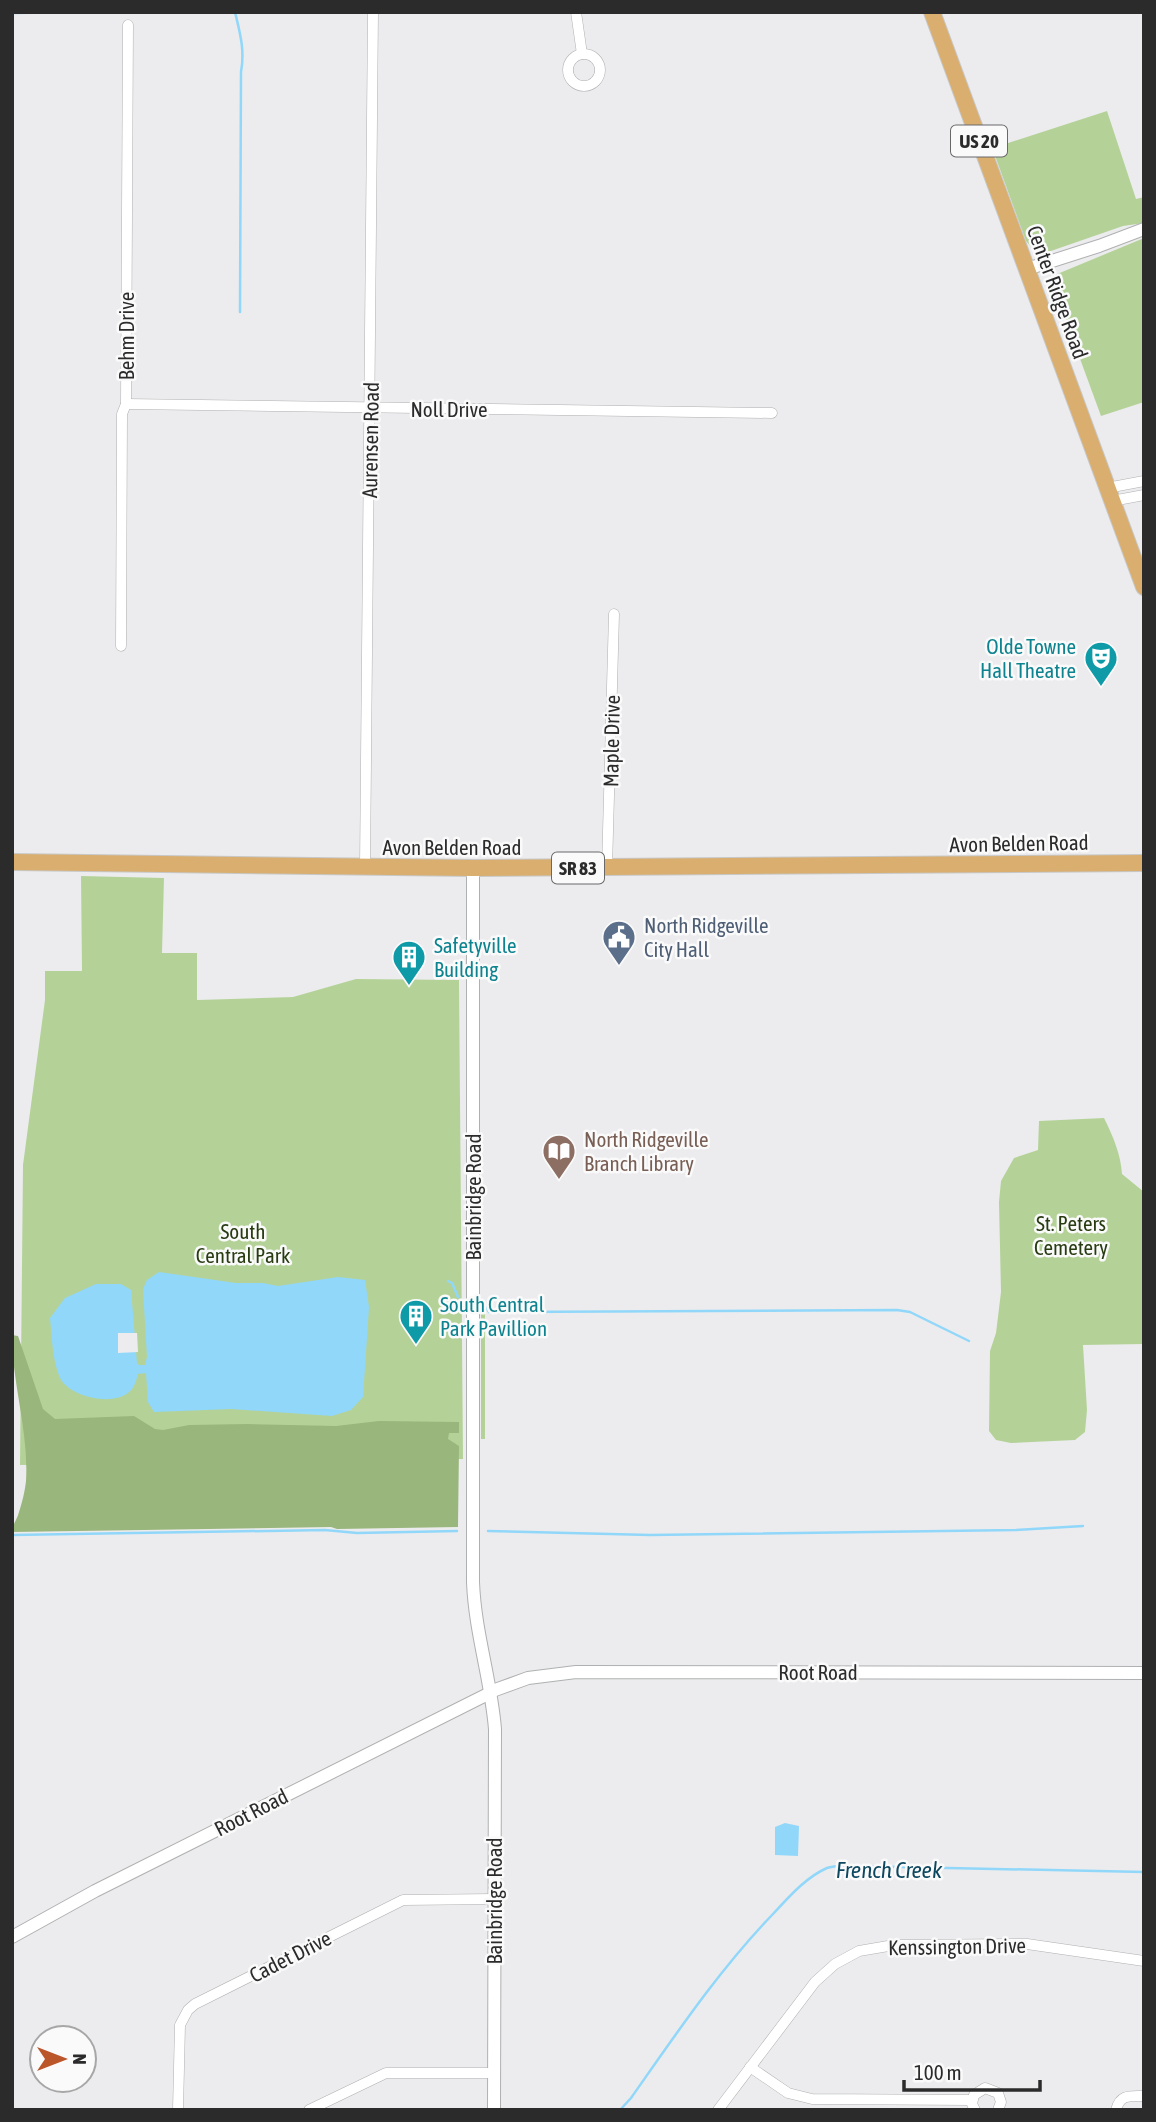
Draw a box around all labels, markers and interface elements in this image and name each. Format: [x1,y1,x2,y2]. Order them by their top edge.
road number: US 20 [951,125,1007,156]
street label: Center Ridge Road [1023,222,1093,362]
street label: Behm Drive [114,292,138,380]
street label: Aurensen Road [357,382,383,498]
street label: Noll Drive [410,397,488,421]
place label: Olde Towne Hall Theatre [980,634,1076,682]
theatre icon: Olde Towne Hall Theatre [1082,639,1120,688]
street label: Maple Drive [598,695,624,787]
street label: Avon Belden Road [949,830,1089,856]
street label: Avon Belden Road [382,835,522,859]
road number: SR 83 [552,852,604,884]
place label: North Ridgeville City Hall [644,913,769,961]
public building icon: North Ridgeville City Hall [600,918,638,967]
place label: Safetyville Building [434,933,517,981]
building icon: Safetyville Building [390,938,428,987]
place label: North Ridgeville Branch Library [584,1127,709,1175]
library icon: North Ridgeville Branch Library [540,1132,578,1181]
street label: Bainbridge Road [461,1134,485,1260]
park label: St. Peters Cemetery [1034,1211,1108,1259]
park label: South Central Park [196,1219,290,1267]
place label: South Central Park Pavillion [440,1292,547,1340]
building icon: South Central Park Pavillion [397,1297,435,1346]
street label: Root Road [778,1660,858,1684]
street label: Root Road [210,1783,292,1841]
street label: Bainbridge Road [482,1838,506,1964]
water label: French Creek [836,1857,943,1883]
street label: Cadet Drive [245,1925,335,1987]
street label: Kenssington Drive [888,1933,1026,1959]
north arrow [28,2024,98,2094]
scale bar [904,2048,1040,2092]
text: N [69,2053,91,2065]
text: 100 m [914,2060,962,2084]

